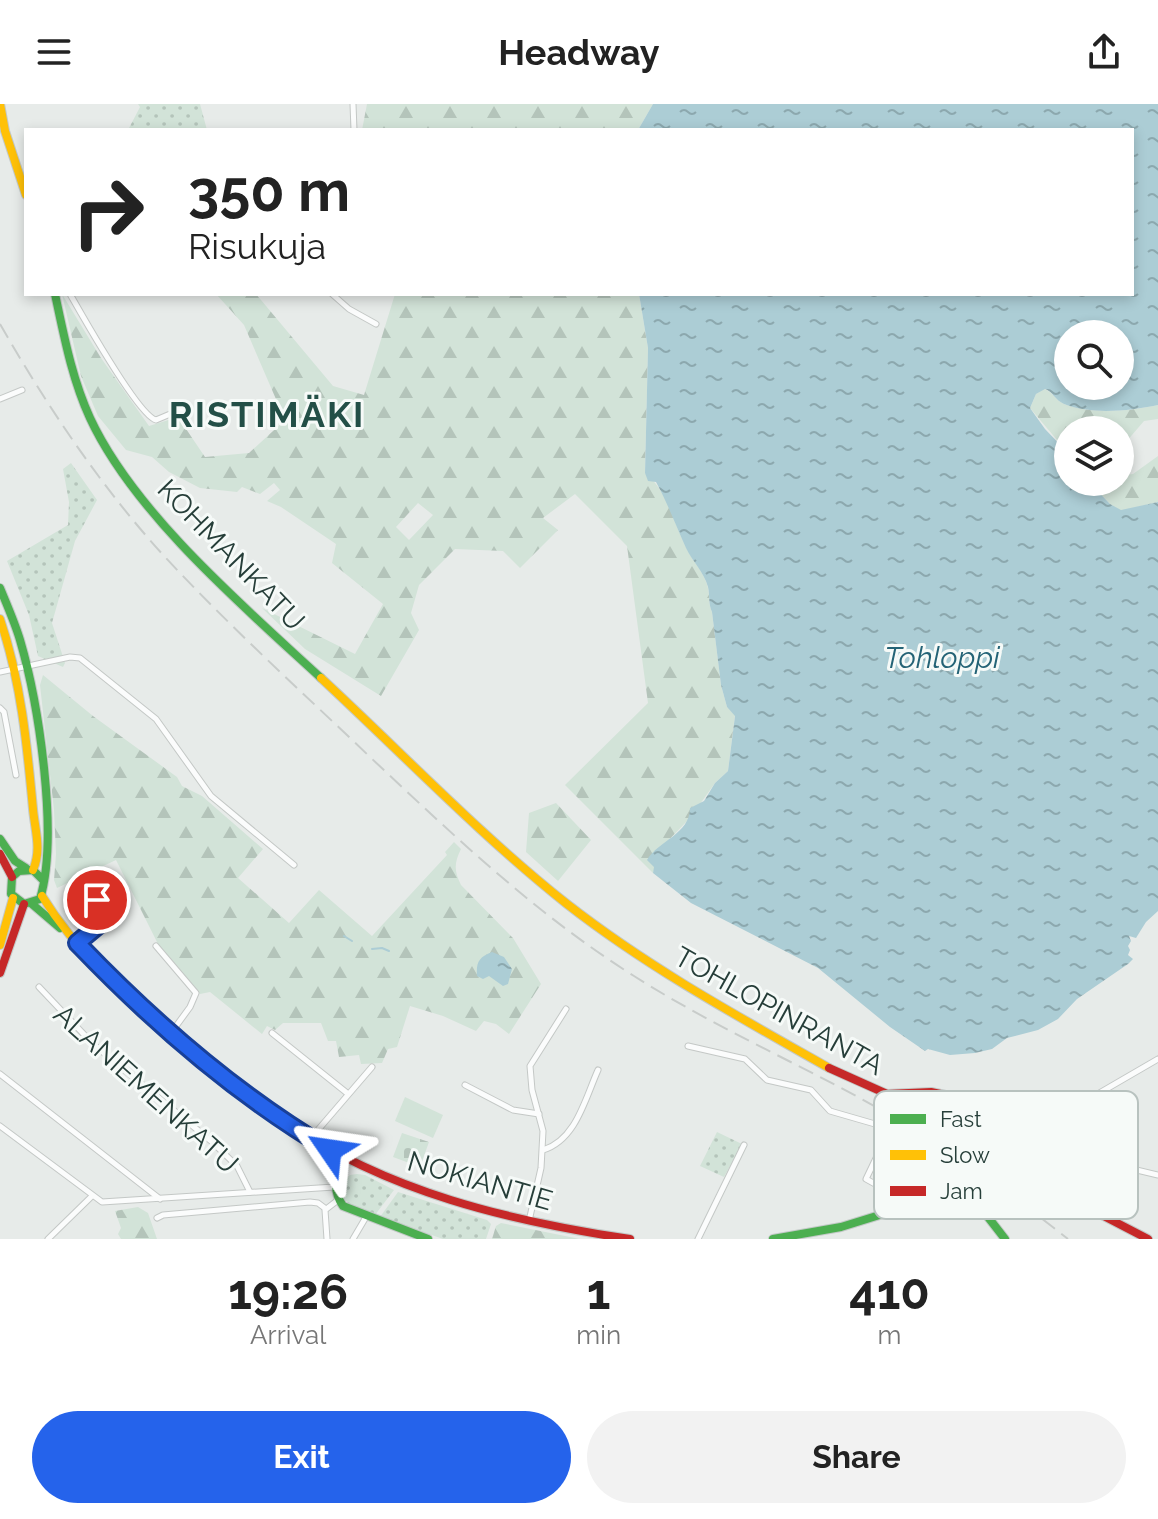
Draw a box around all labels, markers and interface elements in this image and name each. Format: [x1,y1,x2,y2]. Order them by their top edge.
icon: menu [32,30,76,74]
icon: share [1082,30,1126,74]
text: Headway [498,31,660,73]
text: 350 m [188,158,350,224]
icon: right [56,160,160,264]
text: Risukuja [188,225,326,267]
map controls [1054,320,1134,496]
button: search [1054,320,1134,400]
district label: RISTIMÄKI [169,393,365,435]
button: layers [1054,416,1134,496]
street label: KOHMANKATU [151,473,311,637]
water label: Tohloppi [884,640,1000,675]
pin [63,866,131,934]
icon: arrive [75,878,119,922]
street label: TOHLOPINRANTA [669,940,889,1082]
street label: ALANIEMENKATU [47,998,245,1180]
legend [874,1091,1138,1219]
text: Fast [940,1106,982,1132]
position arrow [288,1108,372,1192]
text: Slow [940,1142,990,1168]
street label: NOKIANTIE [404,1145,556,1217]
text: Jam [940,1178,983,1204]
text: 19:26 [228,1264,348,1320]
text: 1 [587,1264,611,1320]
text: 410 [849,1264,930,1320]
text: Arrival [250,1320,326,1350]
text: min [576,1320,621,1350]
text: m [878,1320,901,1350]
button: Exit [32,1411,571,1503]
button: Share [587,1411,1126,1503]

